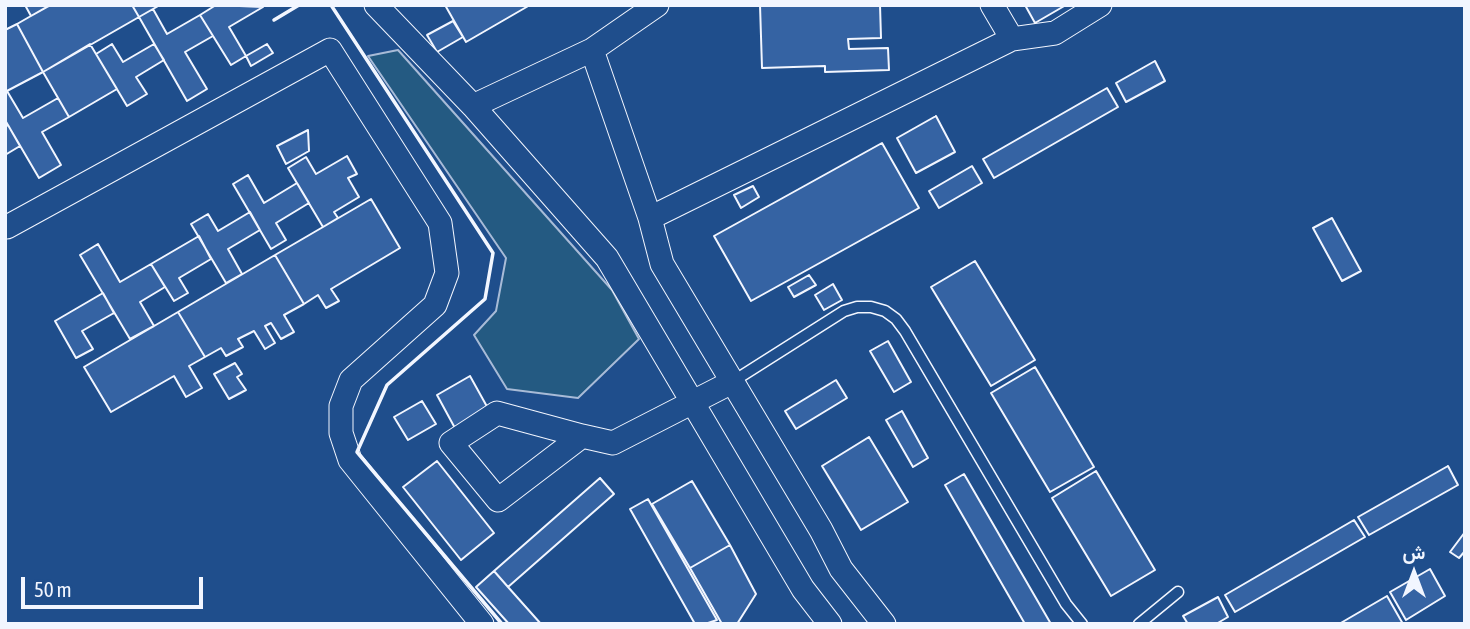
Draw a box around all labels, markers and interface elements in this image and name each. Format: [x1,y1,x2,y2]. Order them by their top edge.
north arrow [1379,538,1449,608]
text: ش [1403,541,1425,563]
scale bar [24,562,206,606]
text: 50 m [34,577,72,601]

